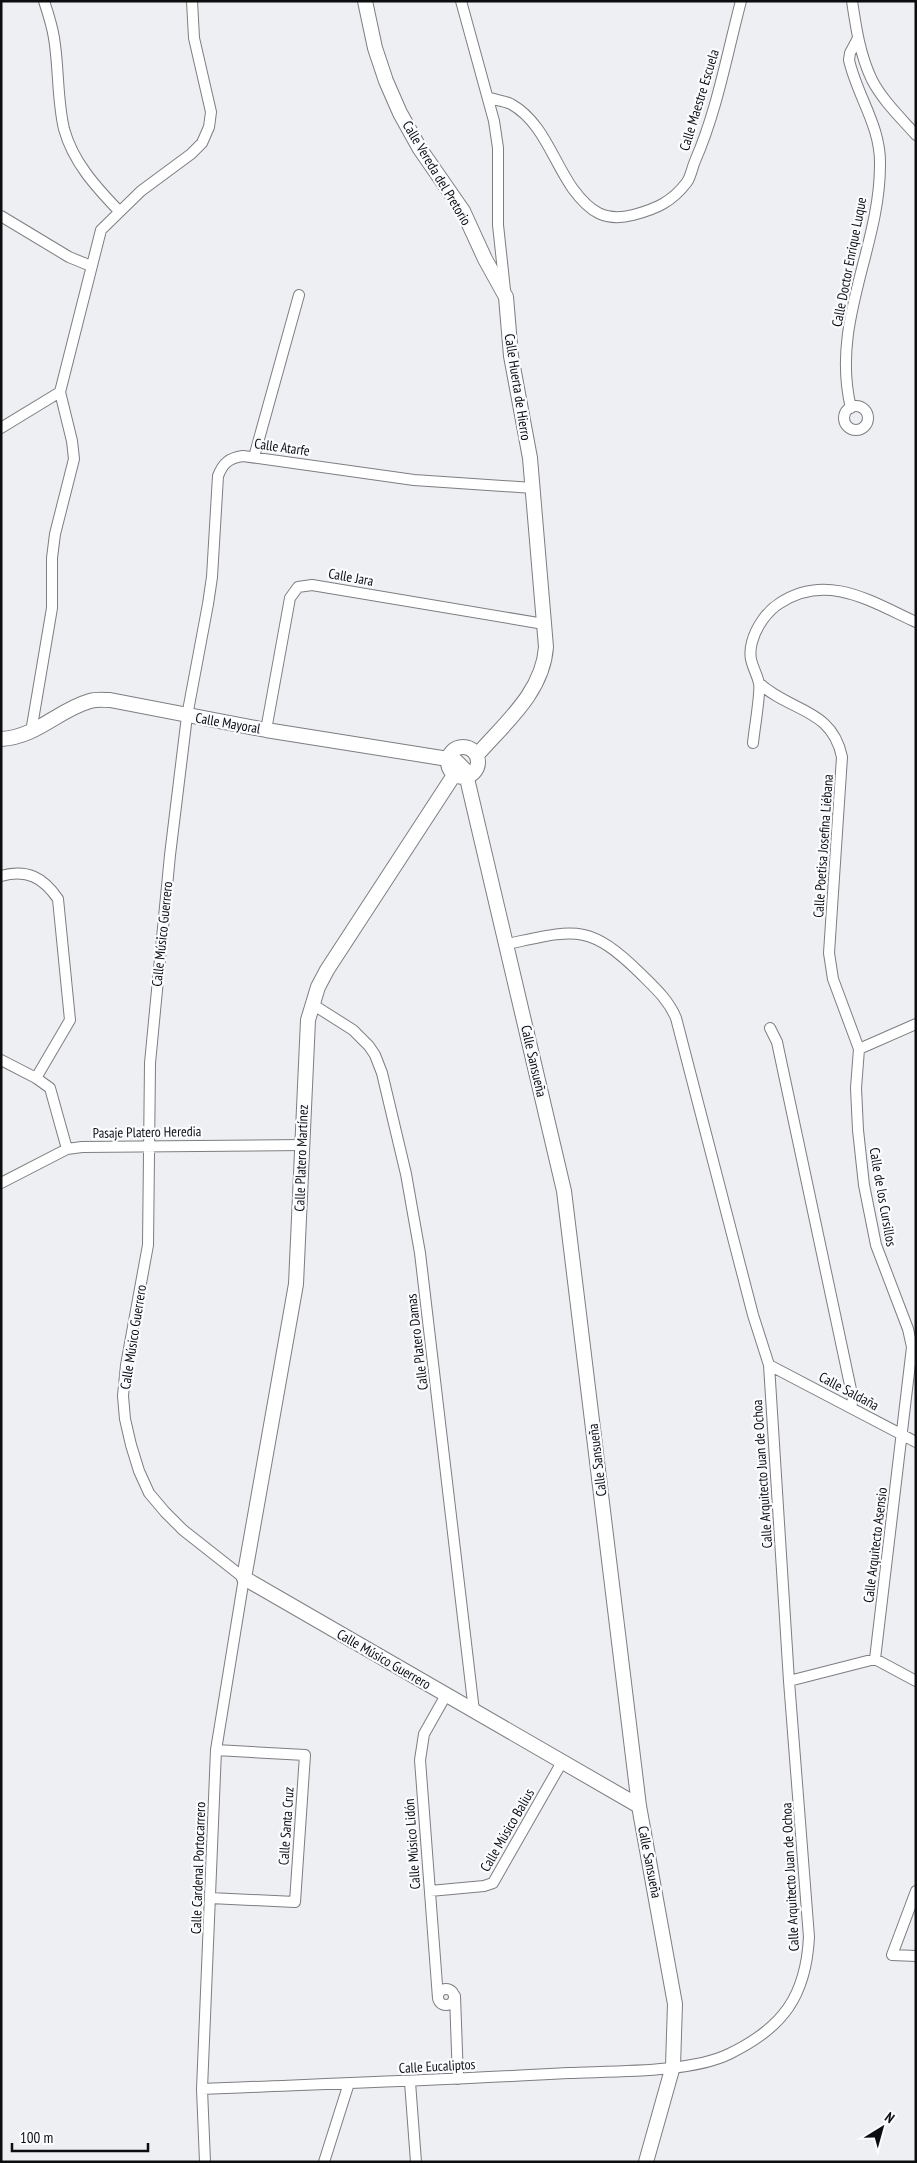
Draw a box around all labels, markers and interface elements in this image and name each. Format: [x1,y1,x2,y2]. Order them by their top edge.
street label: Calle Maestre Escuela [675,47,723,153]
street label: Calle Vereda del Pretorio [399,117,475,229]
street label: Calle Doctor Enrique Luque [828,195,870,328]
street label: Calle Huerta de Hierro [501,332,535,442]
street label: Calle Atarfe [253,434,311,460]
street label: Calle Jara [327,564,375,590]
street label: Calle Mayoral [194,708,263,738]
street label: Calle Poetisa Josefina Liébana [809,774,837,918]
street label: Calle Músico Guerrero [148,880,176,988]
street label: Calle Sansueña [517,1023,551,1099]
street label: Calle Platero Martínez [290,1104,312,1212]
street label: Pasaje Platero Heredia [92,1122,202,1142]
street label: Calle de los Cursillos [865,1146,901,1248]
street label: Calle Músico Guerrero [116,1283,150,1391]
street label: Calle Platero Damas [402,1292,432,1391]
street label: Calle Saldaña [816,1368,882,1414]
street label: Calle Arquitecto Juan de Ochoa [748,1399,776,1549]
street label: Calle Sansueña [584,1423,610,1497]
street label: Calle Arquitecto Asensio [859,1486,891,1604]
street label: Calle Músico Guerrero [334,1625,434,1693]
street label: Calle Músico Balius [476,1785,538,1875]
street label: Calle Santa Cruz [274,1786,298,1866]
street label: Calle Músico Lidón [400,1798,424,1890]
street label: Calle Cardenal Portocarrero [187,1802,209,1934]
street label: Calle Arquitecto Juan de Ochoa [777,1802,803,1952]
street label: Calle Sansueña [634,1824,666,1900]
street label: Calle Eucaliptos [398,2055,476,2077]
north arrow [857,2103,907,2153]
text: N [881,2108,898,2127]
scale bar [12,2120,149,2152]
text: 100 m [20,2128,53,2147]

